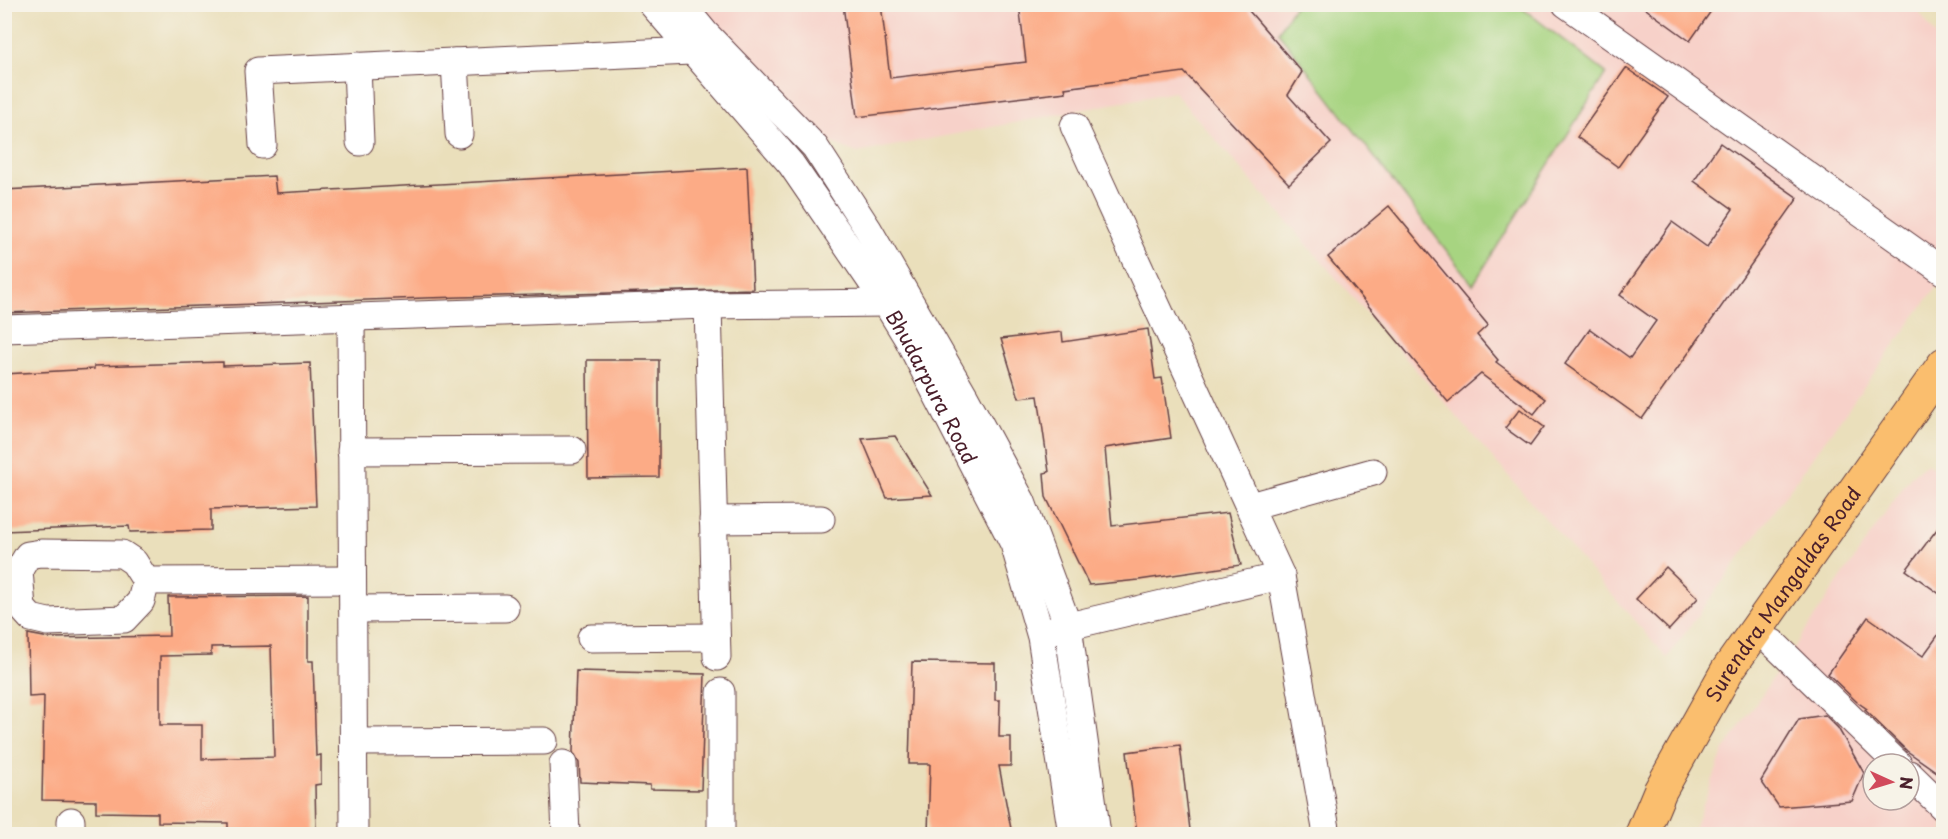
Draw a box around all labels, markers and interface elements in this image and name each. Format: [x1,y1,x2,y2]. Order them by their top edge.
street label: Bhudarpura Road [879,304,985,469]
street label: Surendra Mangaldas Road [1698,480,1868,707]
north arrow [1861,752,1921,812]
text: N [1895,776,1919,790]

